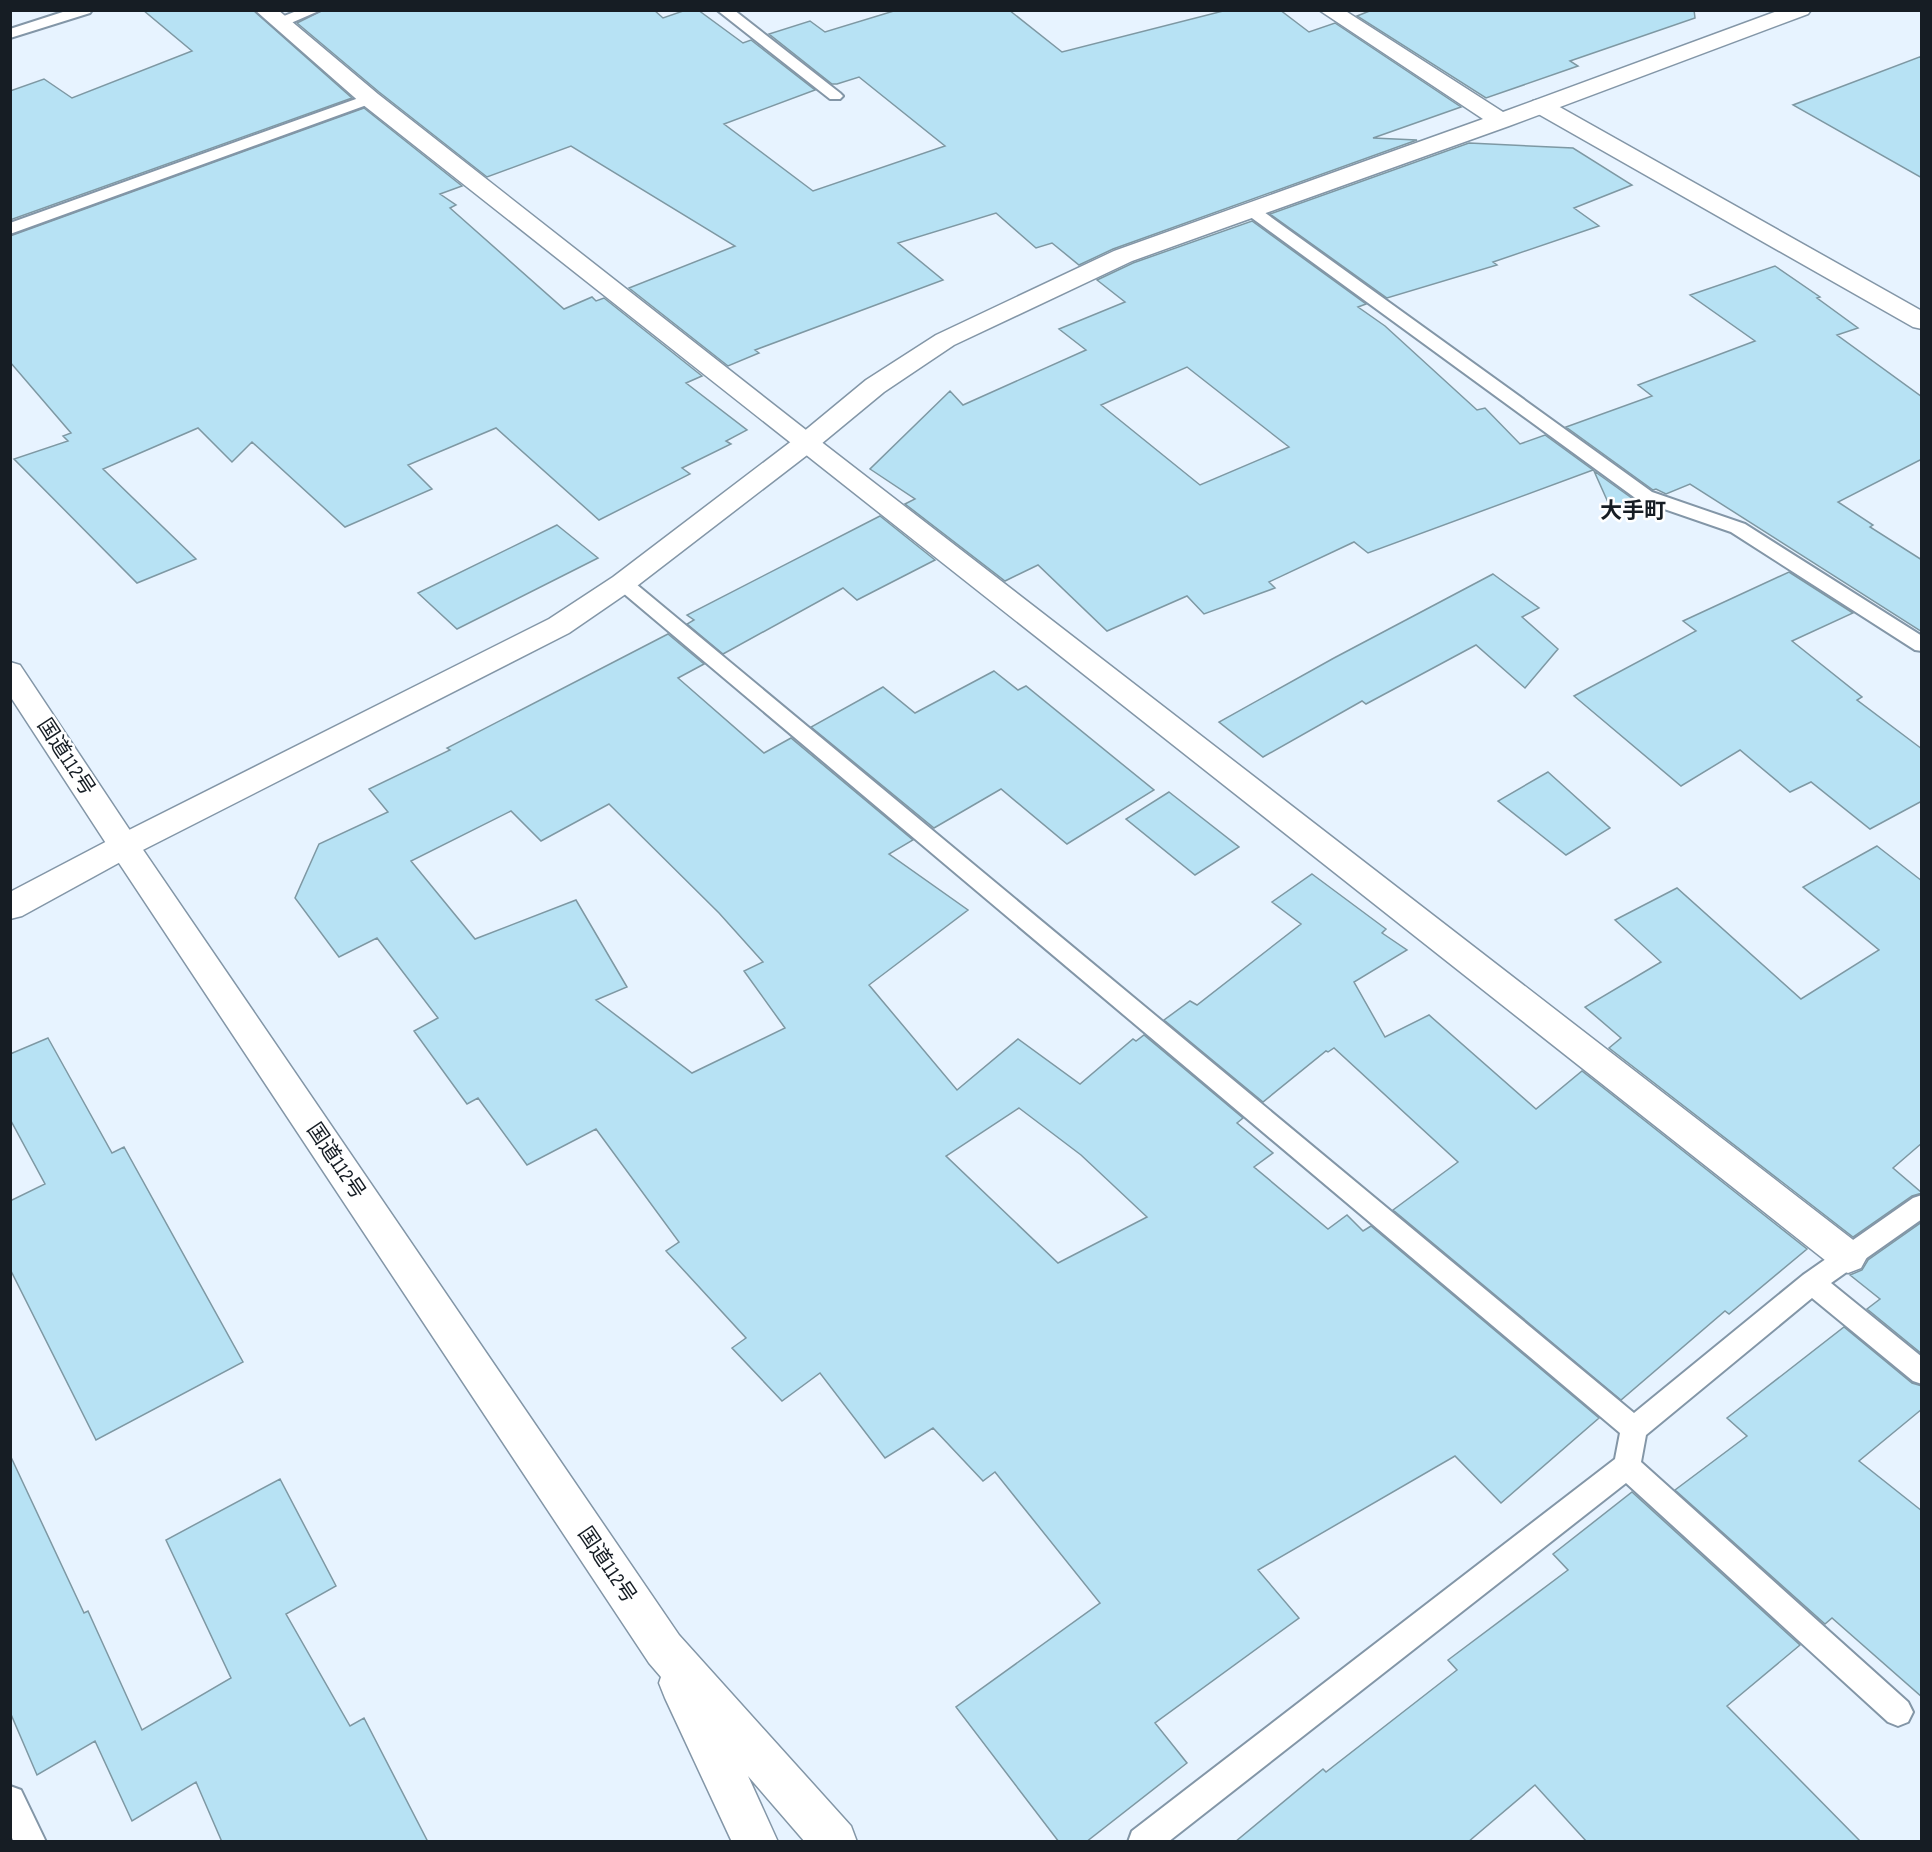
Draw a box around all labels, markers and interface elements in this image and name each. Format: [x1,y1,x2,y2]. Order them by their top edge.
district label: 大手町 [1600,498,1666,525]
street label: 国道112号 [32,714,100,800]
street label: 国道112号 [301,1118,371,1204]
street label: 国道112号 [572,1522,642,1608]

